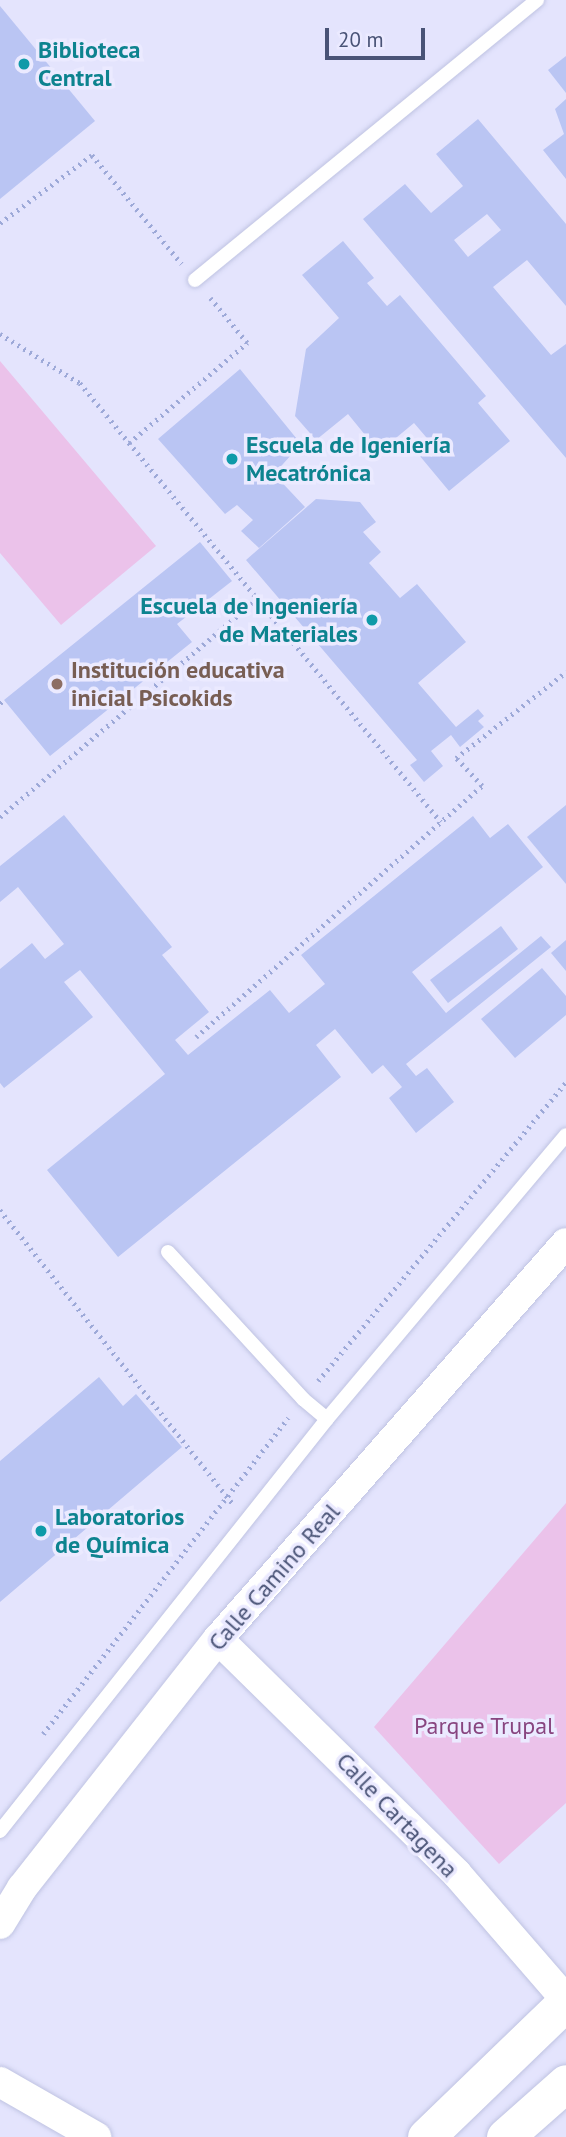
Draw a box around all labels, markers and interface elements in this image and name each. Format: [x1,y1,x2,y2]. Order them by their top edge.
scale bar [328,14,428,58]
text: 20 m [338,26,384,53]
place label: Biblioteca Central [38,36,141,92]
marker: Biblioteca Central [16,56,32,72]
place label: Escuela de Igeniería Mecatrónica [246,431,451,487]
marker: Escuela de Igeniería Mecatrónica [224,451,240,467]
place label: Escuela de Ingeniería de Materiales [140,592,358,648]
marker: Escuela de Ingeniería de Materiales [364,612,380,628]
place label: Institución educativa inicial Psicokids [71,656,285,712]
marker: Institución educativa inicial Psicokids [49,676,65,692]
street label: Calle Camino Real [202,1498,346,1656]
place label: Laboratorios de Química [55,1503,184,1559]
marker: Laboratorios de Química [33,1523,49,1539]
park label: Parque Trupal [414,1712,554,1740]
street label: Calle Cartagena [330,1747,464,1883]

